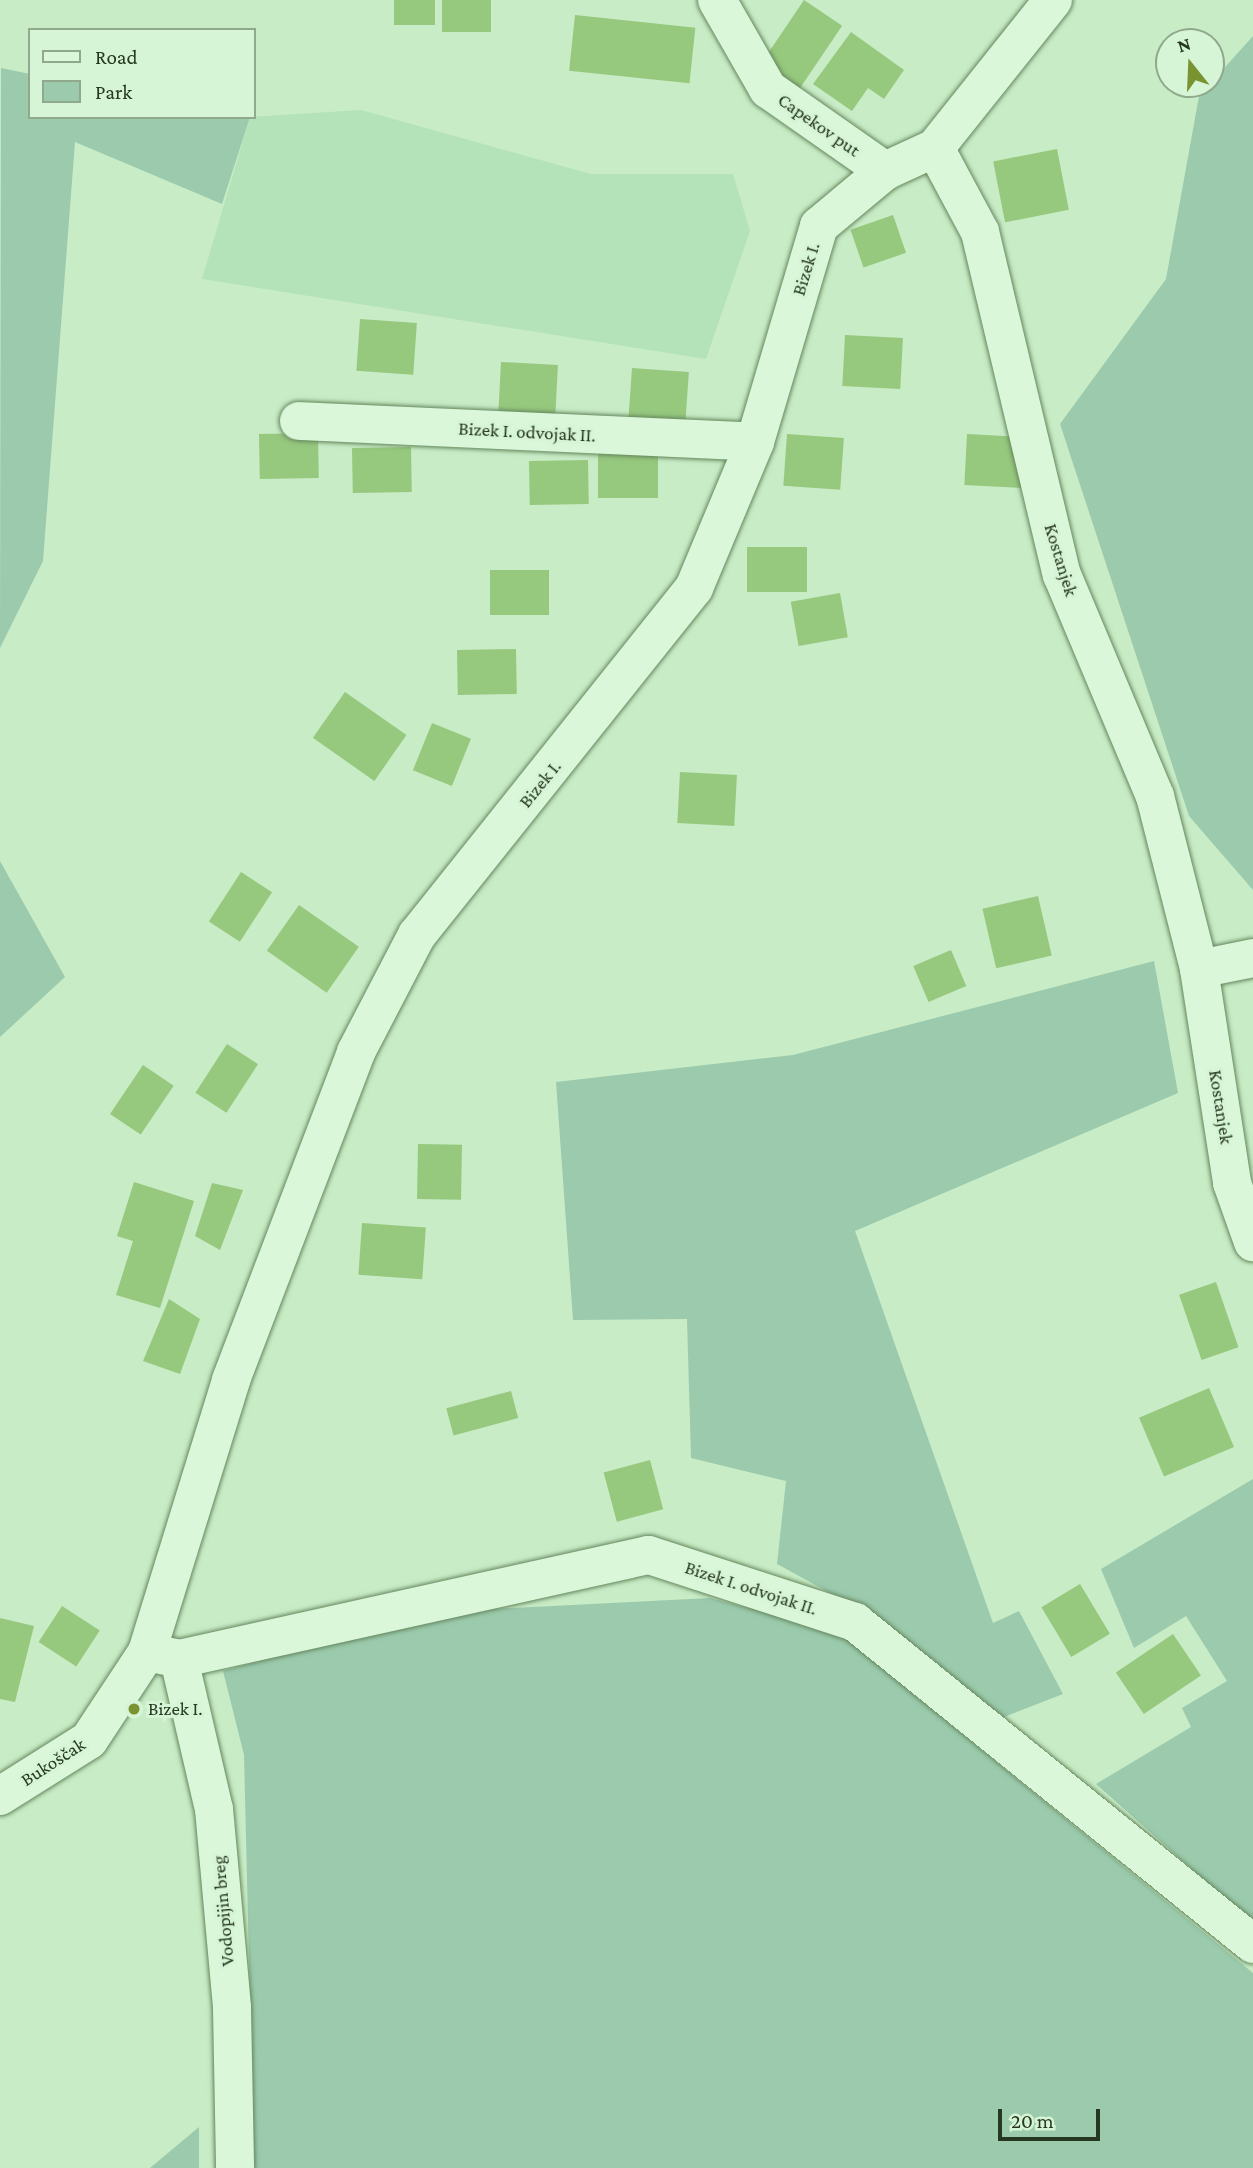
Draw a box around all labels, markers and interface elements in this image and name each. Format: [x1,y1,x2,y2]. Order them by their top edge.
legend [28,28,256,119]
north arrow [1155,28,1225,98]
text: N [1175,32,1193,56]
text: Road [95,45,138,69]
text: Park [95,80,132,104]
street label: Capekov put [773,88,865,162]
street label: Bizek I. [787,240,825,298]
street label: Bizek I. odvojak II. [458,417,596,447]
street label: Kostanjek [1039,521,1083,599]
street label: Bizek I. [514,756,566,812]
street label: Kostanjek [1204,1068,1238,1146]
street label: Bizek I. odvojak II. [682,1556,820,1620]
place label: Bizek I. [148,1698,202,1720]
marker: Bizek I. [126,1701,142,1717]
street label: Bukoščak [17,1733,89,1791]
street label: Vodopijin breg [207,1855,239,1967]
scale bar [1001,2094,1102,2138]
text: 20 m [1011,2109,1054,2133]

